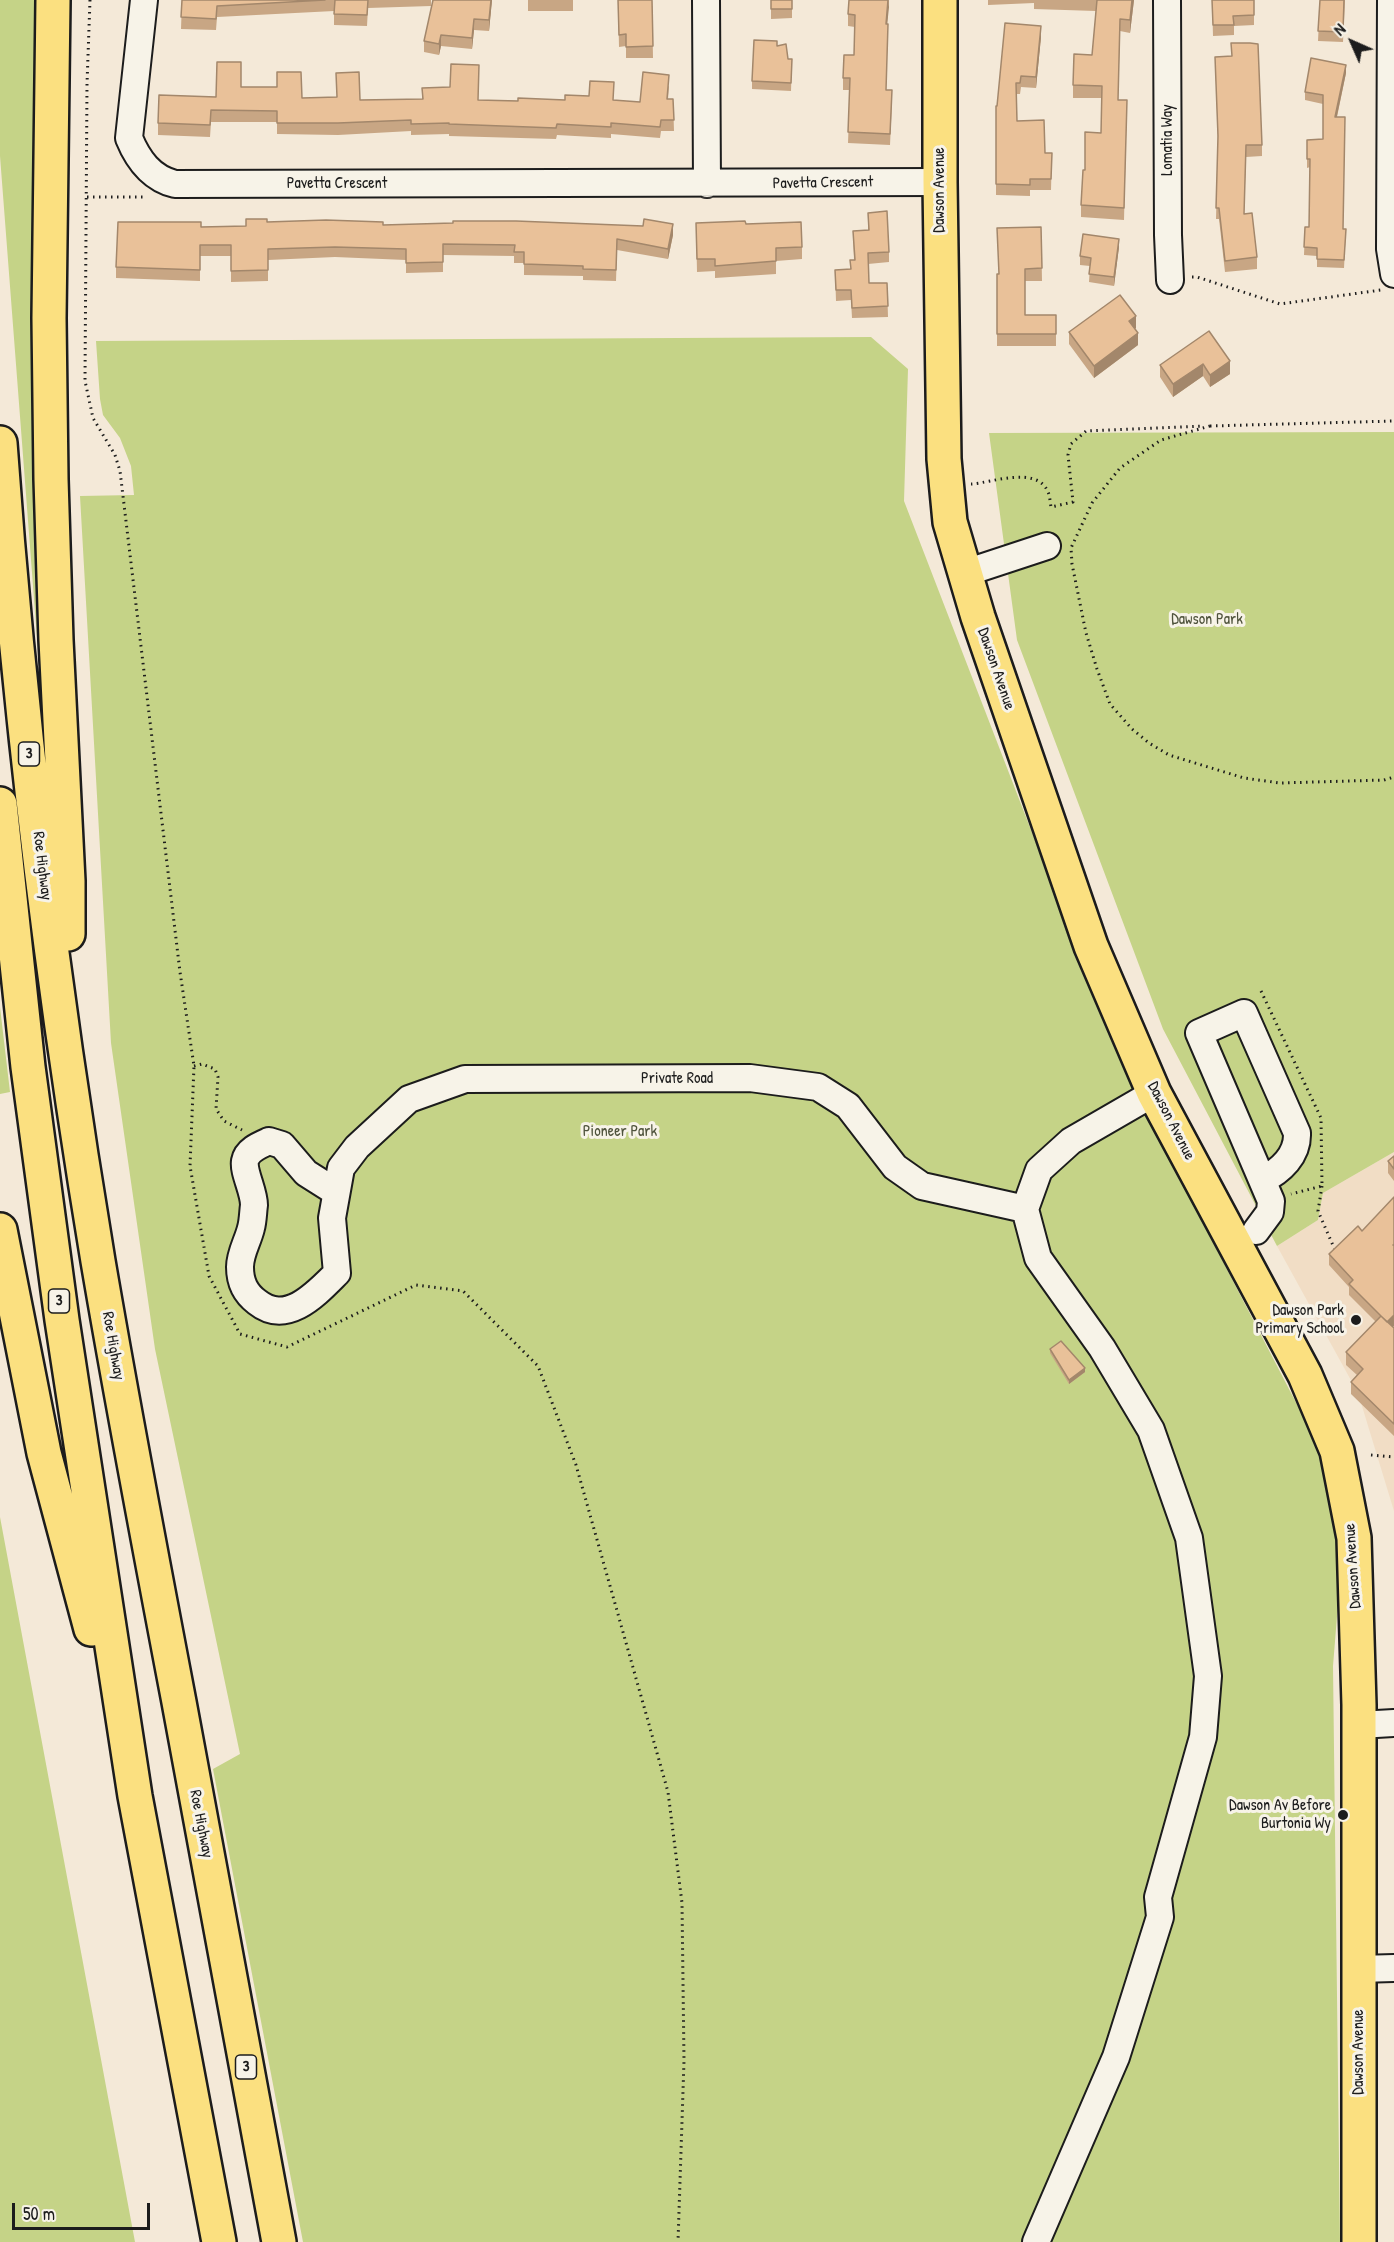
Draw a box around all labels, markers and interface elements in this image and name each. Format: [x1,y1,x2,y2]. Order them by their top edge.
north arrow [1322,12,1382,72]
text: N [1328,18,1350,40]
street label: Lomatia Way [1158,104,1178,176]
street label: Dawson Avenue [930,147,950,233]
street label: Pavetta Crescent [773,173,873,193]
street label: Pavetta Crescent [287,174,387,194]
park label: Dawson Park [1171,610,1243,630]
street label: Dawson Avenue [973,626,1019,712]
road number: 3 [18,742,40,766]
street label: Roe Highway [28,831,56,901]
street label: Private Road [641,1069,713,1089]
street label: Dawson Avenue [1143,1079,1199,1163]
park label: Pioneer Park [583,1122,657,1142]
road number: 3 [48,1289,70,1313]
place label: Dawson Park Primary School [1255,1301,1344,1339]
street label: Roe Highway [98,1310,128,1382]
marker: Dawson Park Primary School [1349,1313,1363,1327]
street label: Dawson Avenue [1340,1523,1366,1609]
street label: Roe Highway [185,1788,217,1860]
place label: Dawson Av Before Burtonia Wy [1229,1796,1331,1834]
marker: Dawson Av Before Burtonia Wy [1336,1808,1350,1822]
street label: Dawson Avenue [1349,2009,1369,2095]
road number: 3 [236,2055,256,2079]
scale bar [15,2191,153,2229]
text: 50 m [23,2201,55,2226]

